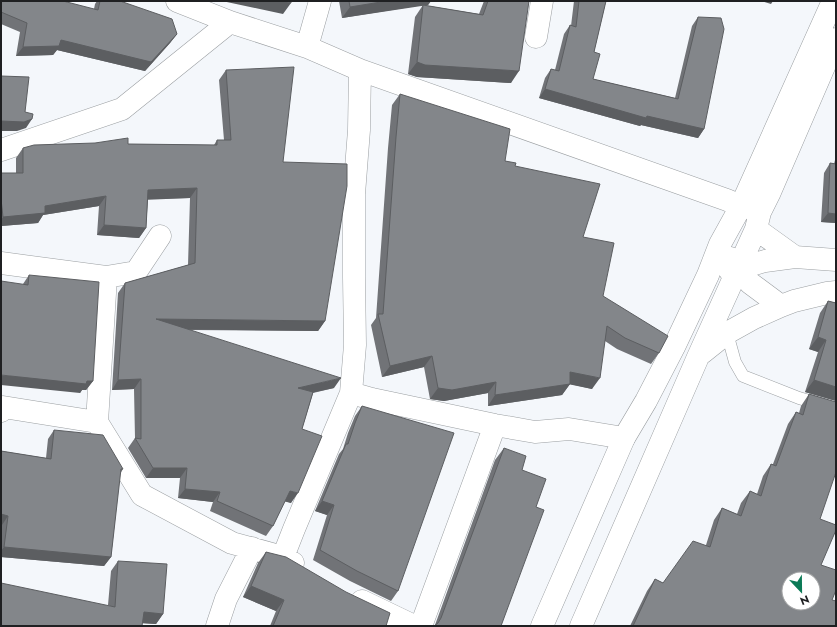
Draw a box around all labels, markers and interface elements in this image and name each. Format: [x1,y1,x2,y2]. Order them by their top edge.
north arrow [781,571,821,611]
text: N [798,591,812,609]

